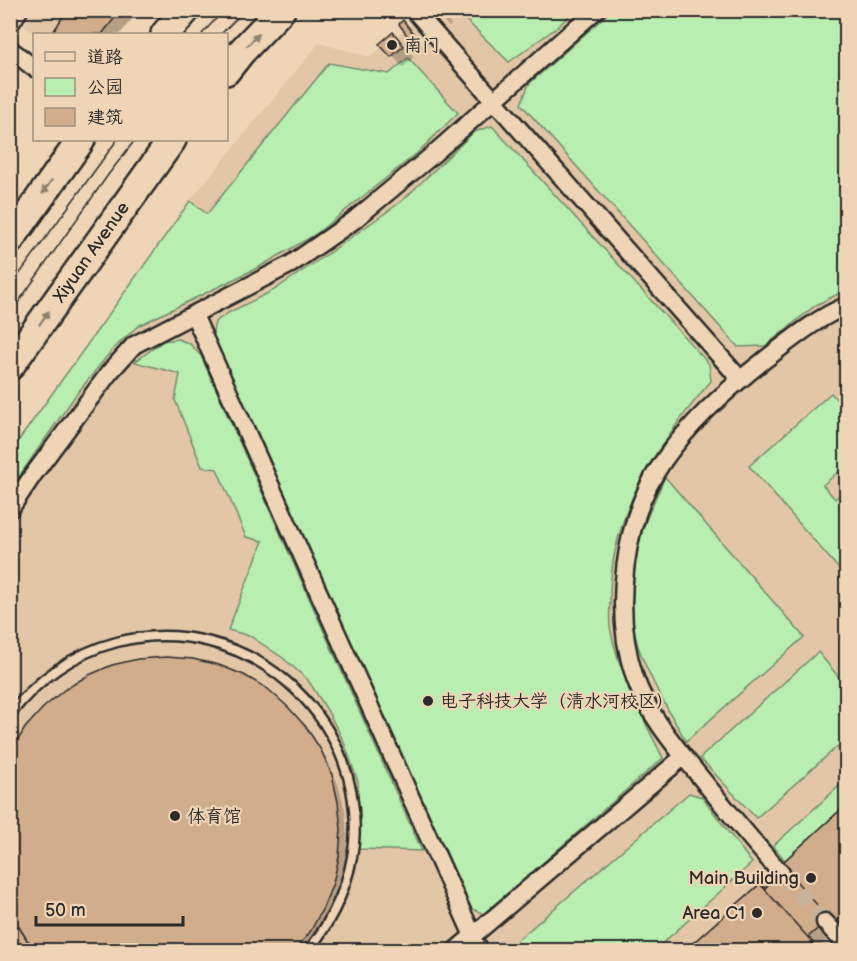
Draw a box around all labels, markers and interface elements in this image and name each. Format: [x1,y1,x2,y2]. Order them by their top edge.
one-way arrow [246,32,260,47]
legend [33,33,228,141]
place label: 南门 [404,35,440,56]
marker: 南门 [385,38,399,52]
text: 道路 [87,47,123,68]
text: 公园 [87,77,123,98]
text: 建筑 [87,107,123,128]
one-way arrow [41,179,53,195]
street label: Xiyuan Avenue [48,198,134,308]
one-way arrow [38,310,50,326]
place label: 电子科技大学（清水河校区） [440,691,674,712]
marker: 电子科技大学（清水河校区） [421,694,435,708]
place label: 体育馆 [187,806,241,827]
marker: 体育馆 [168,809,182,823]
place label: Main Building [689,868,799,889]
marker: Main Building [804,871,818,885]
scale bar [36,889,183,927]
text: 50 m [45,900,86,921]
place label: Area C1 [682,903,745,924]
marker: Area C1 [750,906,764,920]

